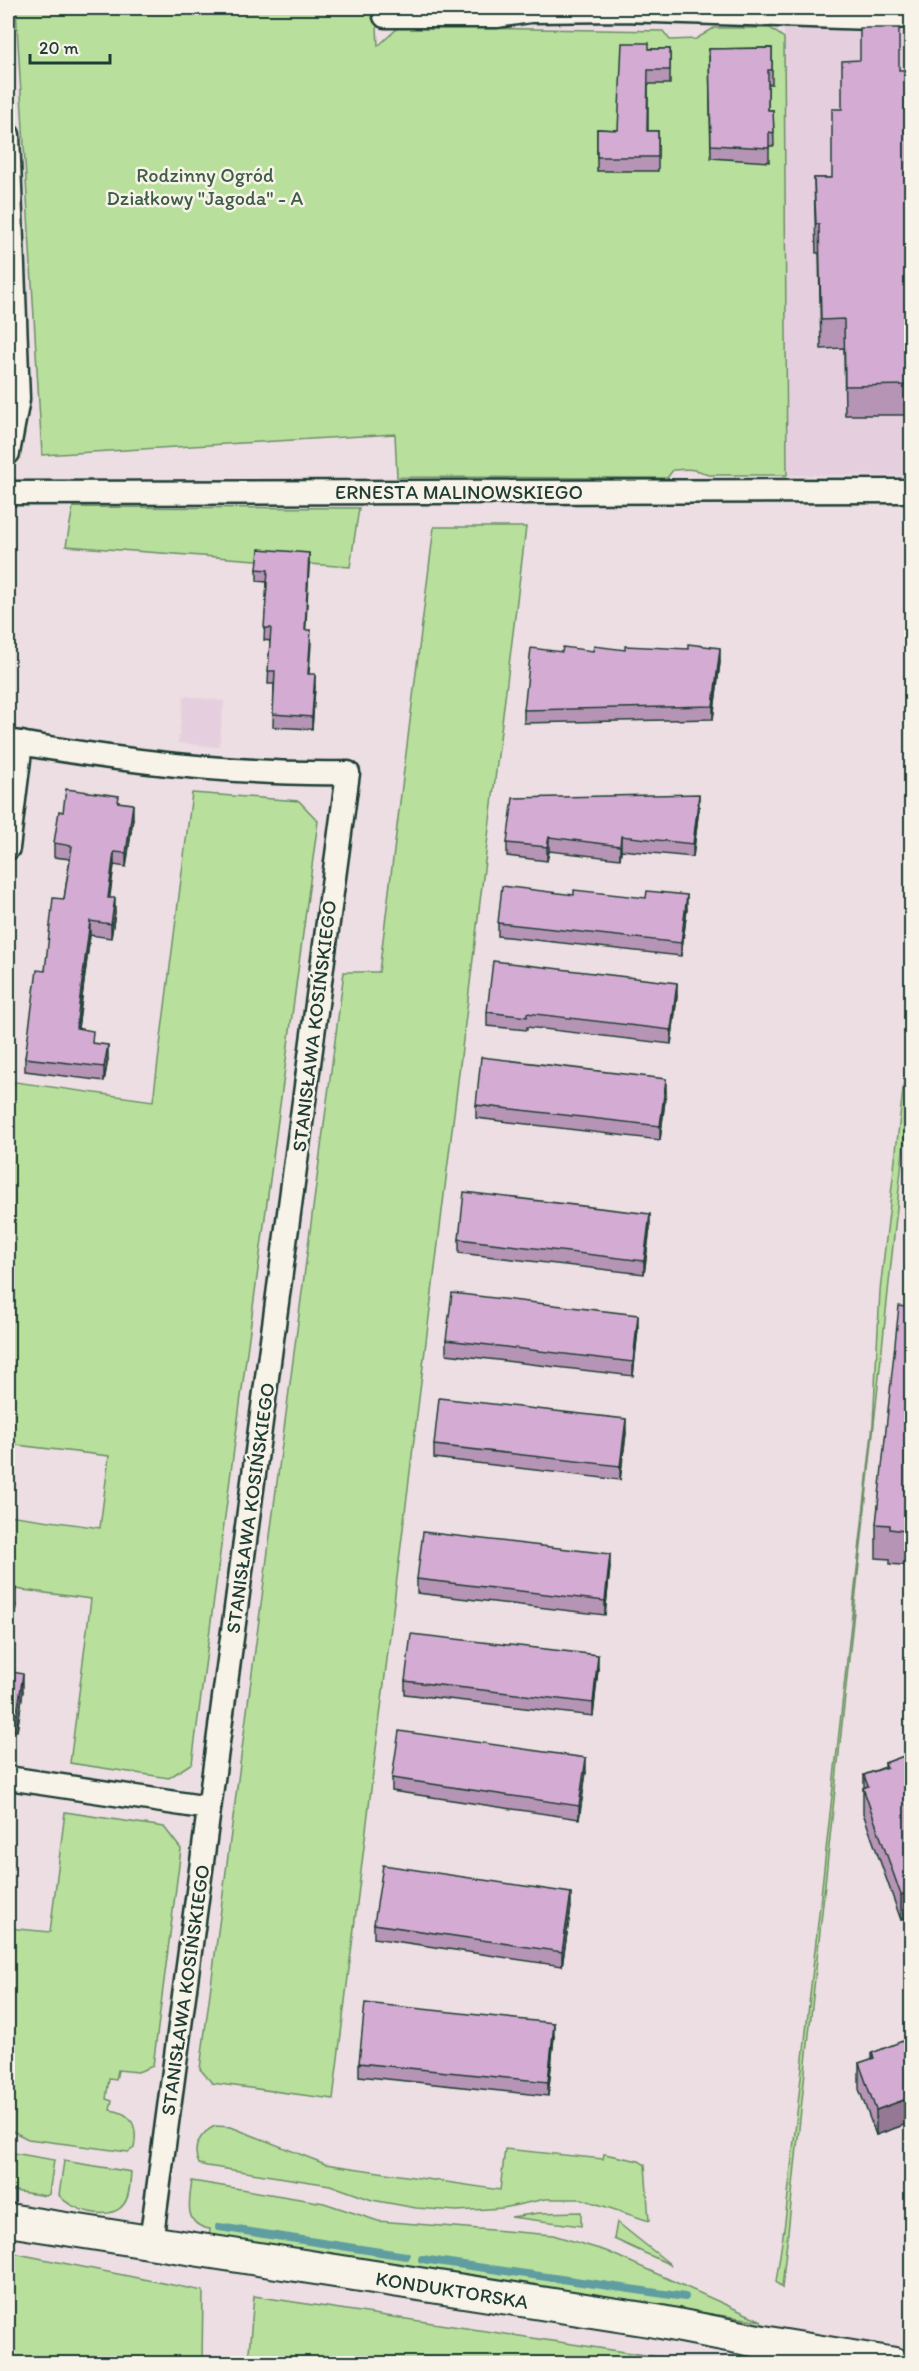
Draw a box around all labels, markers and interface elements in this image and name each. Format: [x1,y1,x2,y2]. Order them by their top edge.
scale bar [30,27,110,65]
text: 20 m [39,37,79,59]
park label: Rodzinny Ogród Działkowy "Jagoda" - A [107,163,304,210]
street label: ERNESTA MALINOWSKIEGO [335,480,583,504]
street label: STANISŁAWA KOSIŃSKIEGO [287,899,341,1153]
street label: STANISŁAWA KOSIŃSKIEGO [221,1381,279,1635]
street label: STANISŁAWA KOSIŃSKIEGO [156,1863,214,2117]
street label: KONDUKTORSKA [374,2266,530,2314]

